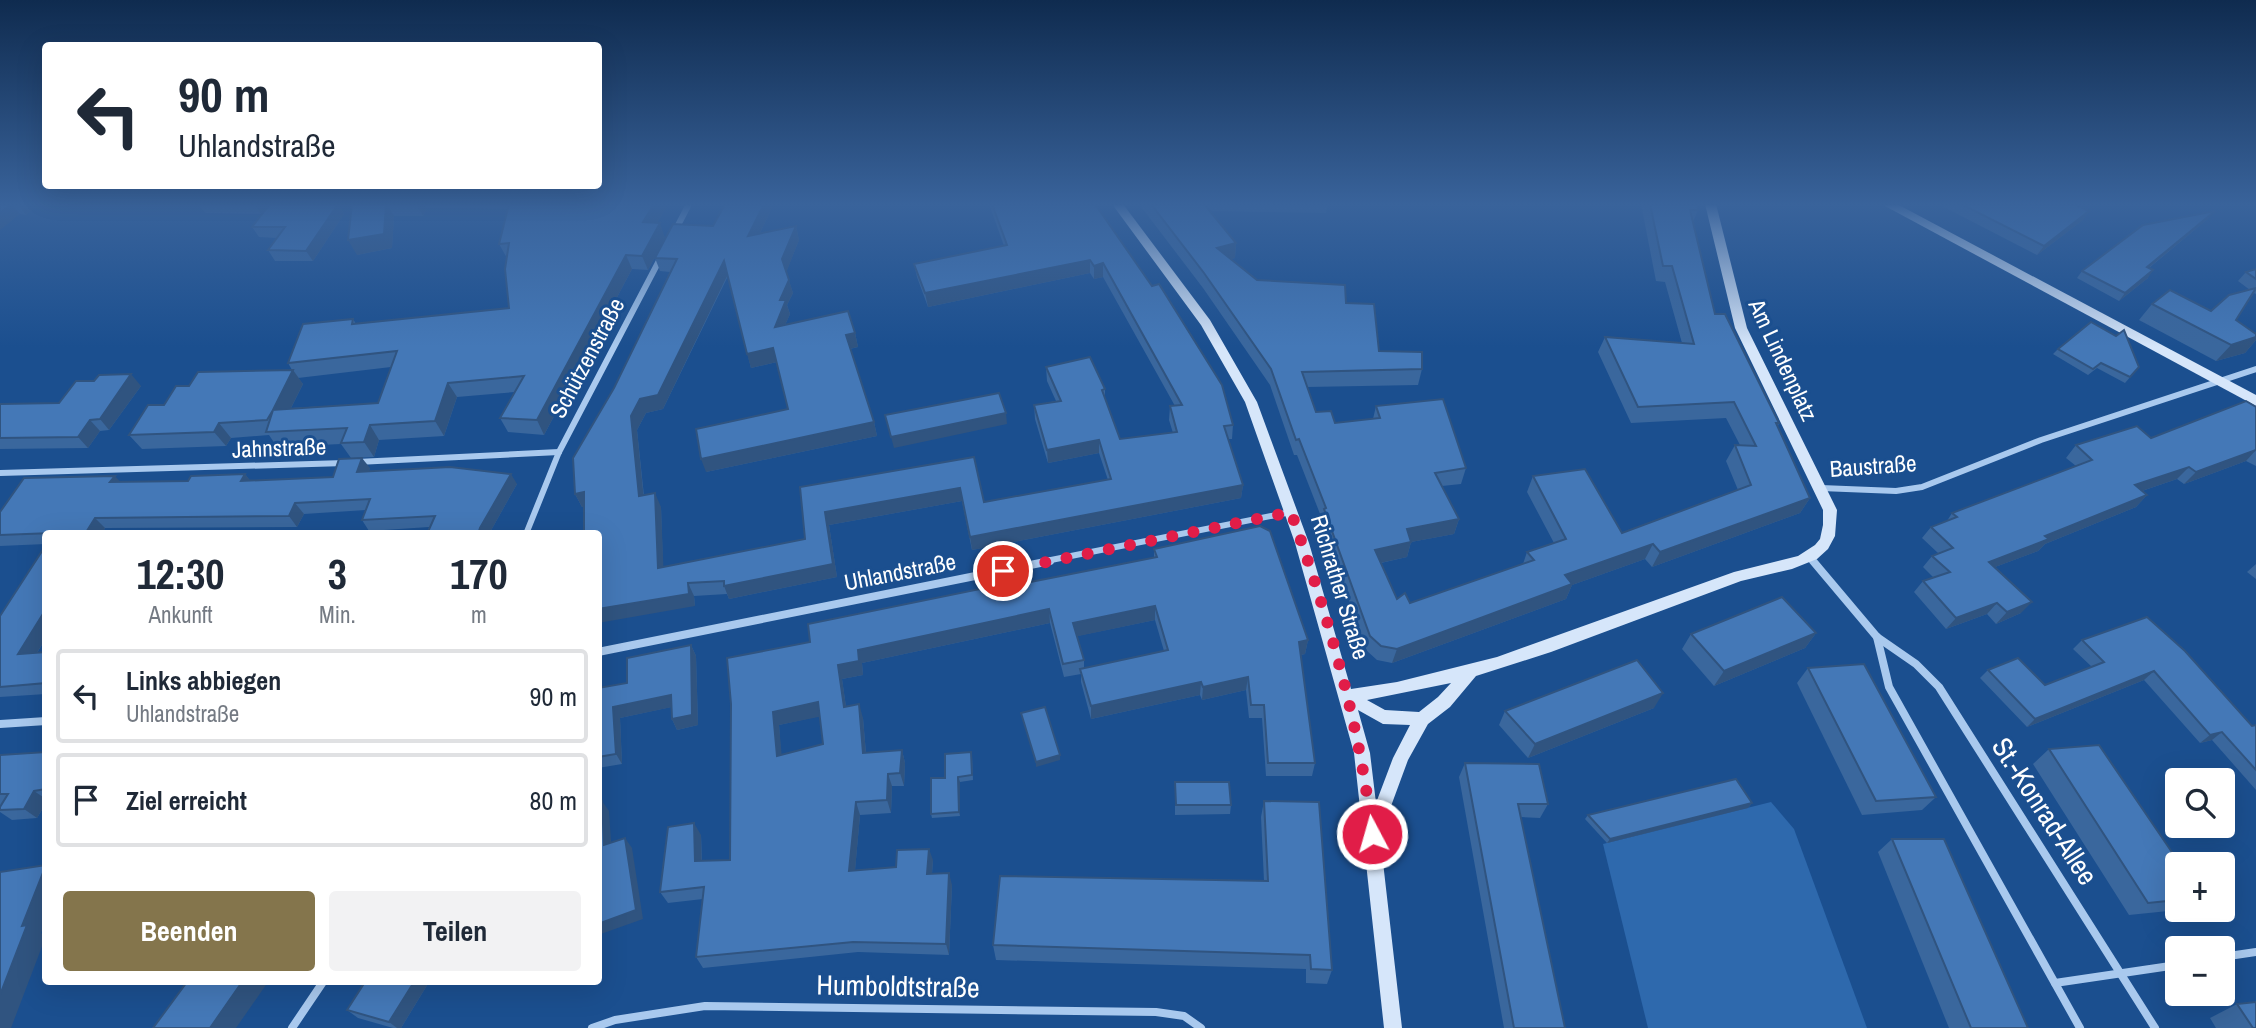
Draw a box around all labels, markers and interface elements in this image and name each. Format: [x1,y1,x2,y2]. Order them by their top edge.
text: 90 m [178,61,270,127]
icon: left [63,70,154,161]
text: Uhlandstraße [178,124,336,167]
street label: Schützenstraße [542,292,631,423]
street label: Am Lindenplatz [1741,293,1825,426]
street label: Jahnstraße [231,430,327,465]
street label: Baustraße [1828,447,1917,484]
street label: Richrather Straße [1304,511,1377,663]
pin [973,541,1033,601]
street label: Uhlandstraße [841,545,958,598]
text: 12:30 [136,546,225,602]
text: 3 [328,546,347,602]
text: 170 [450,546,508,602]
icon: arrive [984,552,1022,590]
text: Ankunft [148,599,212,630]
text: Min. [319,599,356,630]
text: m [471,599,487,630]
text: Links abbiegen [126,663,281,698]
icon: left [67,677,105,715]
text: 90 m [530,679,577,714]
text: Uhlandstraße [126,698,239,729]
street label: St.-Konrad-Allee [1983,730,2107,892]
map controls [2165,768,2235,1006]
button: search [2165,768,2235,838]
icon: arrive [67,781,105,819]
text: Ziel erreicht [126,783,247,818]
text: 80 m [530,783,577,818]
position arrow [1335,797,1409,871]
button: + [2165,852,2235,922]
button: Beenden [63,891,315,971]
button: Teilen [329,891,581,971]
button: − [2165,936,2235,1006]
street label: Humboldtstraße [816,966,980,1006]

